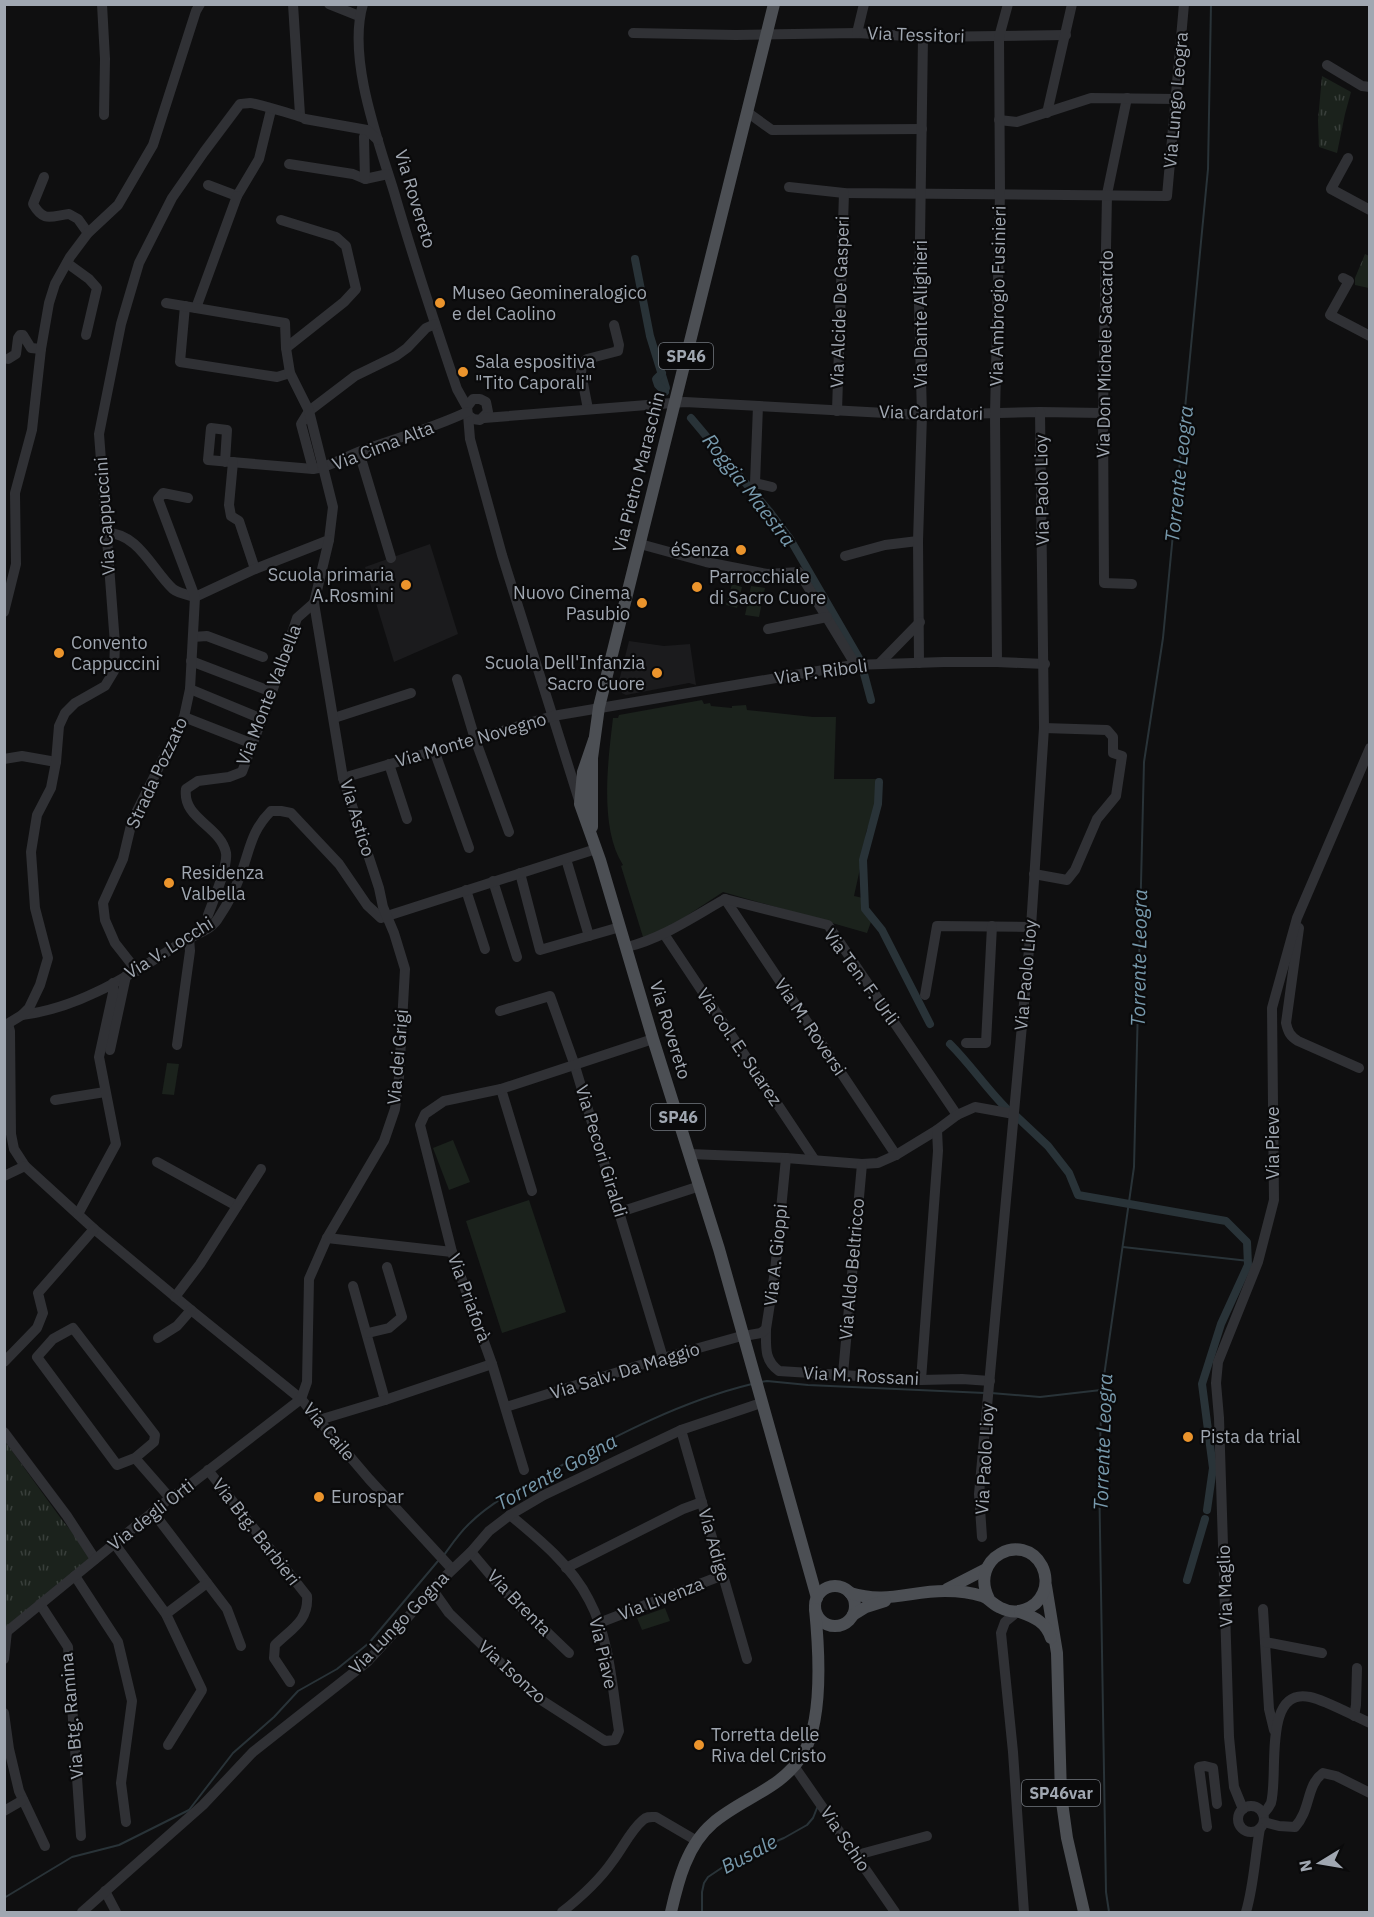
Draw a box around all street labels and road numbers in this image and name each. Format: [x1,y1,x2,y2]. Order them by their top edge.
street label: Via Tessitori [867,21,965,48]
street label: Via Lungo Leogra [1158,30,1193,169]
street label: Via Rovereto [390,147,441,251]
street label: Via Ambrogio Fusinieri [984,205,1011,387]
street label: Via Alcide De Gasperi [825,215,854,389]
street label: Via Dante Alighieri [909,240,932,388]
street label: Via Don Michele Saccardo [1091,250,1118,458]
road number: SP46 [659,343,713,369]
street label: Via Pietro Maraschin [607,389,670,555]
street label: Via Cardatori [879,400,983,425]
street label: Via Cima Alta [329,416,437,475]
street label: Via Paolo Lioy [1029,434,1054,546]
street label: Via Cappuccini [89,456,120,576]
street label: Via Monte Valbella [231,621,306,769]
street label: Via P. Riboli [773,654,869,689]
street label: Via Monte Novegno [393,707,549,772]
street label: Strada Pozzato [121,713,192,832]
street label: Via Astico [335,777,380,859]
street label: Via V. Locchi [120,911,217,984]
street label: Via Paolo Lioy [1009,918,1042,1031]
street label: Via Ten. F. Urli [819,924,904,1029]
street label: Via M. Roversi [769,974,851,1080]
street label: Via Rovereto [645,978,696,1082]
street label: Via col. E. Suarez [692,983,787,1110]
street label: Via dei Grigi [382,1008,413,1106]
street label: Via Pecori Giraldi [570,1082,633,1220]
road number: SP46 [651,1104,705,1130]
street label: Via Pieve [1261,1106,1284,1180]
street label: Via Aldo Beltricco [834,1197,869,1341]
street label: Via A. Gioppi [759,1203,792,1307]
street label: Via Priaforà [443,1250,496,1346]
street label: Via Salv. Da Maggio [547,1337,702,1404]
street label: Via M. Rossani [802,1361,920,1390]
street label: Via Caile [298,1398,361,1466]
street label: Via Paolo Lioy [970,1403,999,1515]
street label: Via Btg. Barbieri [207,1473,305,1590]
street label: Via degli Orti [103,1474,198,1555]
street label: Via Adige [693,1506,736,1584]
street label: Via Maglio [1212,1544,1237,1628]
street label: Via Brenta [482,1565,557,1641]
street label: Via Lungo Gogna [344,1566,454,1679]
street label: Via Livenza [615,1572,707,1625]
street label: Via Piave [584,1615,623,1691]
street label: Via Isonzo [473,1635,551,1708]
street label: Via Btg. Ramina [54,1651,88,1780]
road number: SP46var [1022,1780,1100,1806]
street label: Via Schio [815,1802,876,1876]

